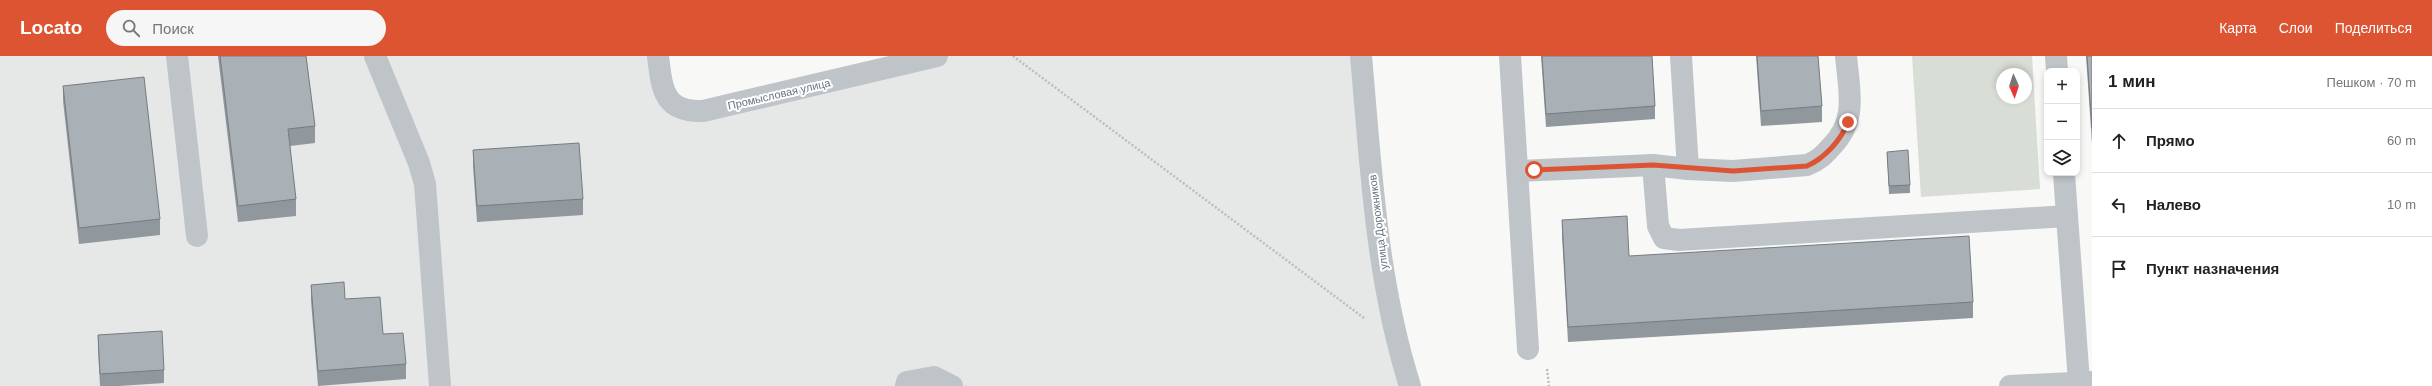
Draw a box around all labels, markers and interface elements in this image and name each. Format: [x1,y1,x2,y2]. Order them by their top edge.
search box [106,10,386,46]
text: Locato [20,17,82,38]
icon: search [120,17,142,39]
text: Поиск [152,20,194,37]
text: Карта [2219,20,2257,36]
text: Слои [2279,20,2313,36]
text: Поделиться [2335,20,2412,36]
north arrow [1996,68,2032,104]
map controls [2044,68,2080,176]
button: + [2044,68,2080,104]
text: 1 мин [2108,72,2155,91]
text: Пешком · 70 m [2327,75,2416,90]
street label: Промысловая улица [727,76,832,112]
button: − [2044,104,2080,140]
route end [1839,113,1857,131]
icon: ahead [2108,130,2130,152]
text: Прямо [2146,132,2195,149]
text: 60 m [2387,133,2416,148]
button: layers [2044,140,2080,176]
route start [1525,161,1543,179]
street label: улица Дорожников [1366,174,1390,270]
icon: left [2108,194,2130,216]
text: Налево [2146,196,2201,213]
text: 10 m [2387,197,2416,212]
icon: arrive [2108,258,2130,280]
text: Пункт назначения [2146,260,2279,277]

